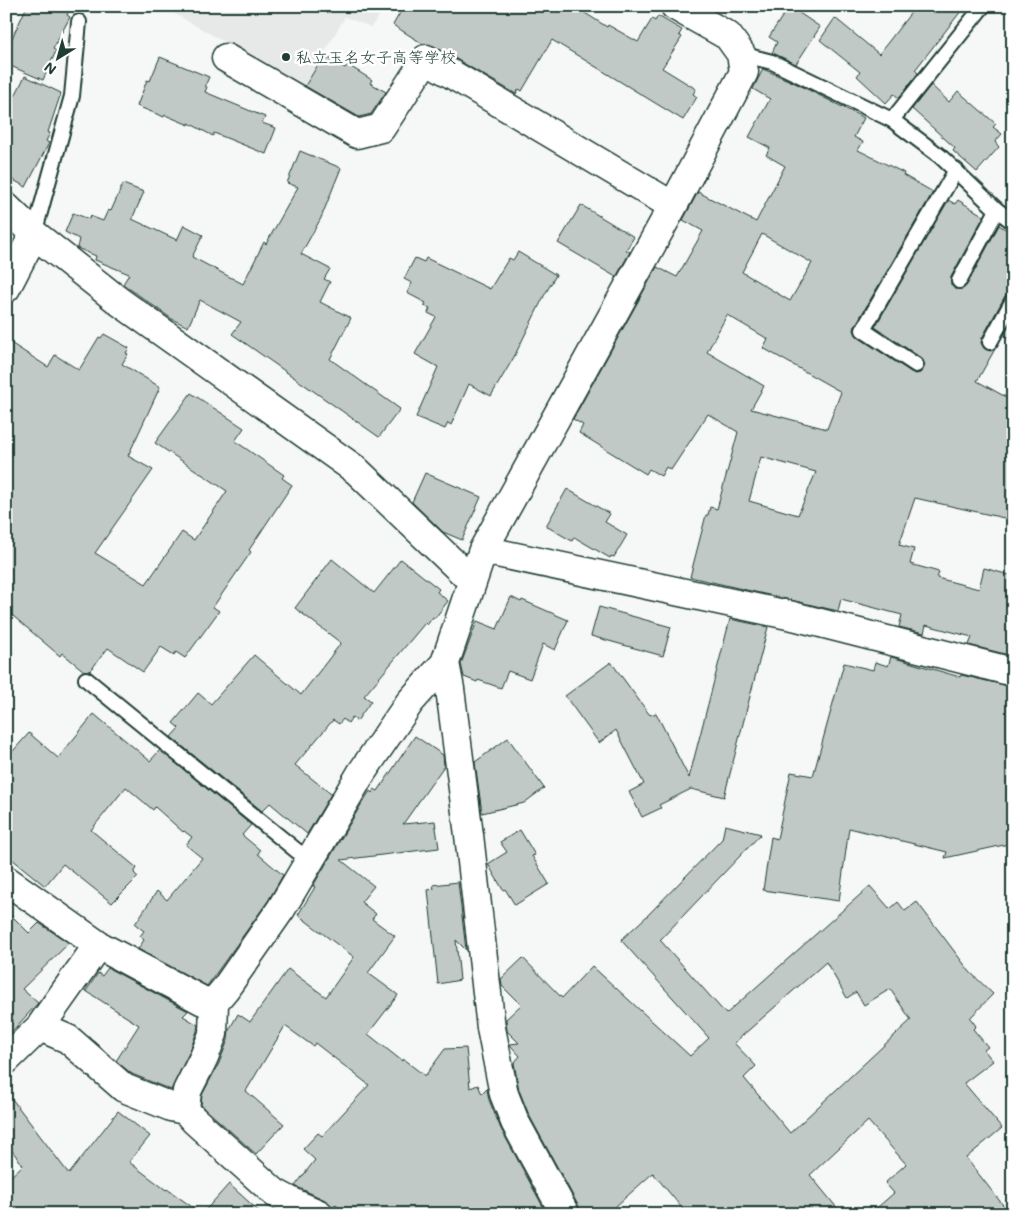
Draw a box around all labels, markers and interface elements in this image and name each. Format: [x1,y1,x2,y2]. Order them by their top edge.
north arrow [32,32,82,82]
place label: 私立玉名女子高等学校 [296,46,456,67]
marker: 私立玉名女子高等学校 [280,51,292,63]
text: N [40,58,60,80]

